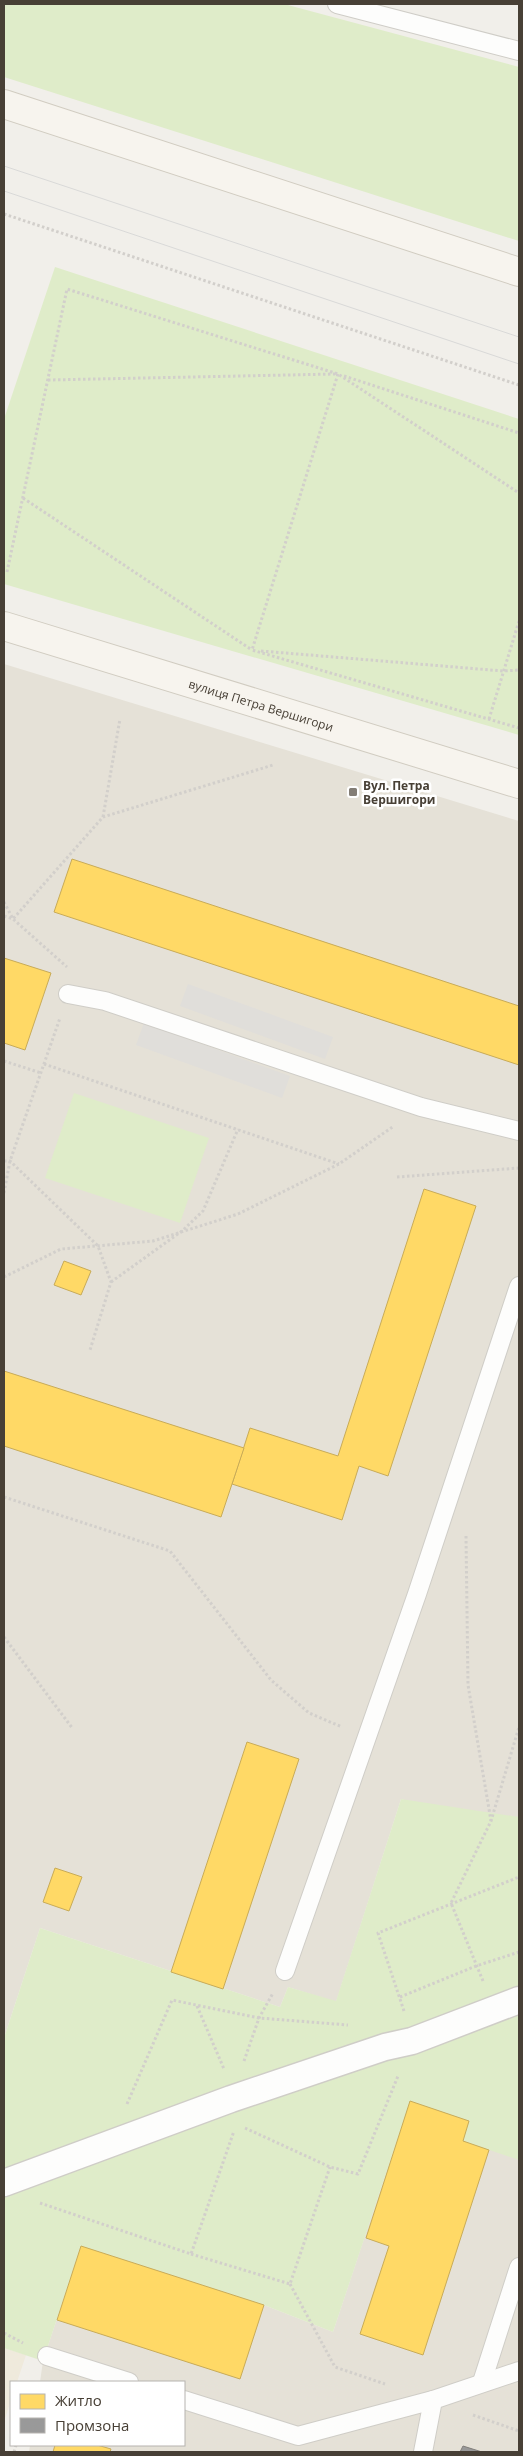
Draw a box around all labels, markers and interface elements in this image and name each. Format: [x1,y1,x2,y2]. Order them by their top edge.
street label: вулиця Петра Вершигори [187,675,336,735]
place label: Вул. Петра Вершигори [363,777,435,808]
marker: Вул. Петра Вершигори [347,786,359,798]
legend [10,2381,185,2446]
text: Житло [55,2390,102,2410]
text: Промзона [55,2415,129,2435]

